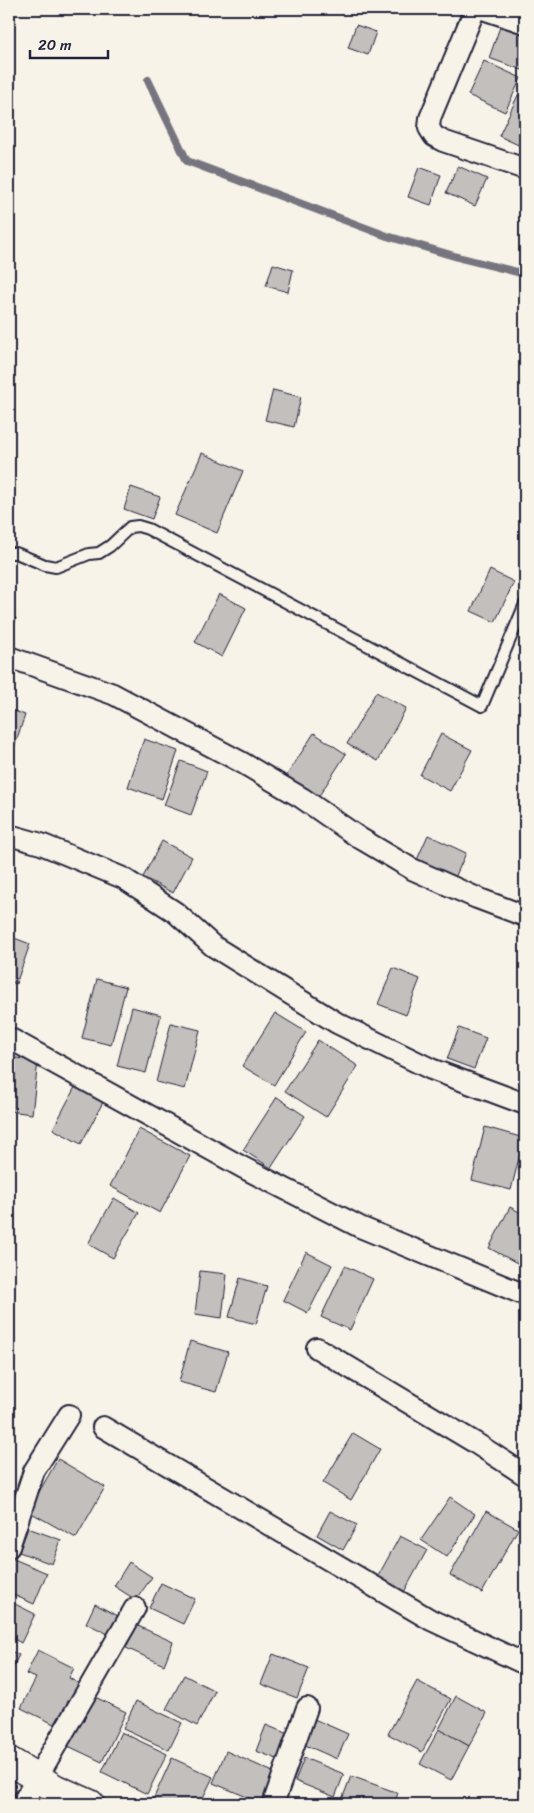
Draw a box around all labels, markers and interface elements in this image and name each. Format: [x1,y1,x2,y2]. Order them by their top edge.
scale bar [30,28,108,60]
text: 20 m [38,32,72,58]

